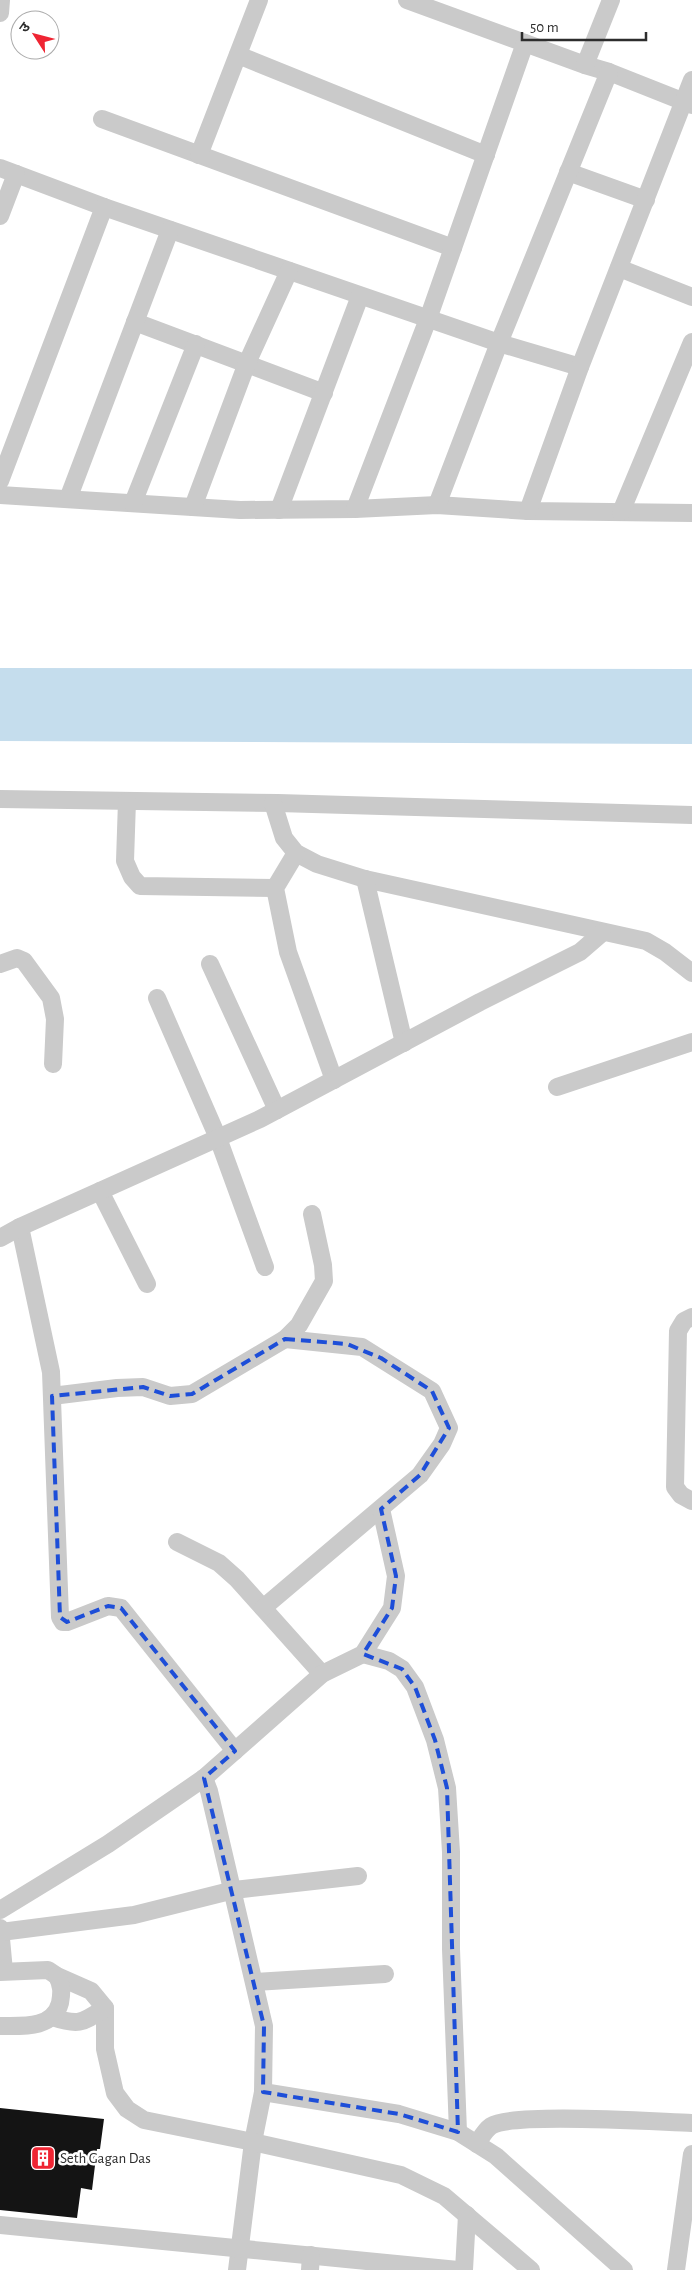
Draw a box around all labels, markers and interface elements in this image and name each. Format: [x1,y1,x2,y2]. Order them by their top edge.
north arrow [10,10,60,60]
scale bar [522,10,646,42]
text: उ [17,20,34,35]
text: 50 m [530,20,559,35]
building icon: Seth Gagan Das [30,2145,56,2171]
place label: Seth Gagan Das [60,2151,151,2166]

